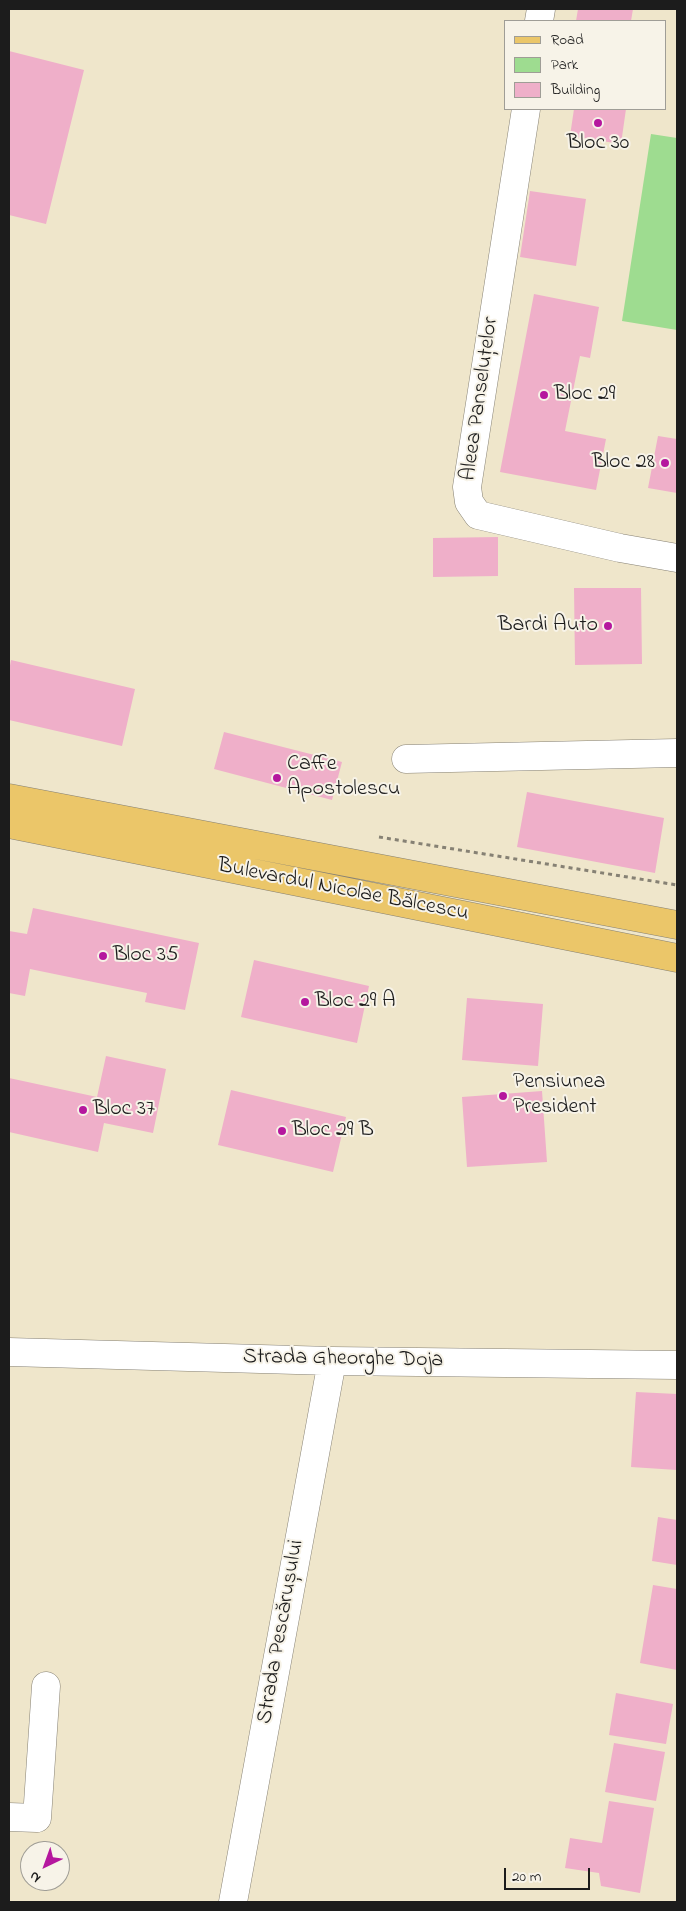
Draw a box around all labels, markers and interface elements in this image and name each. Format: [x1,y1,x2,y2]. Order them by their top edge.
legend [503,20,666,110]
text: Road [551,29,584,51]
text: Park [551,54,578,76]
text: Building [551,79,600,101]
marker: Bloc 30 [592,117,604,129]
place label: Bloc 30 [567,131,629,157]
street label: Aleea Panseluțelor [456,315,506,483]
place label: Bloc 29 [554,382,615,408]
marker: Bloc 29 [538,389,550,401]
place label: Bloc 28 [592,450,655,476]
marker: Bloc 28 [659,457,671,469]
place label: Bardi Auto [498,613,598,639]
marker: Bardi Auto [602,620,614,632]
place label: Caffe Apostolescu [287,752,400,804]
marker: Caffe Apostolescu [271,772,283,784]
street label: Bulevardul Nicolae Bălcescu [215,854,471,928]
place label: Bloc 35 [113,943,179,969]
marker: Bloc 35 [97,950,109,962]
place label: Bloc 29 A [315,989,395,1015]
marker: Bloc 29 A [299,996,311,1008]
place label: Pensiunea President [513,1070,605,1122]
marker: Pensiunea President [497,1090,509,1102]
place label: Bloc 37 [93,1097,155,1123]
marker: Bloc 37 [77,1104,89,1116]
place label: Bloc 29 B [292,1118,374,1144]
marker: Bloc 29 B [276,1125,288,1137]
street label: Strada Gheorghe Doja [242,1345,444,1375]
street label: Strada Pescărușului [253,1538,311,1726]
north arrow [20,1841,70,1891]
scale bar [506,1858,592,1890]
text: N [25,1866,46,1888]
text: 20 m [512,1866,541,1888]

